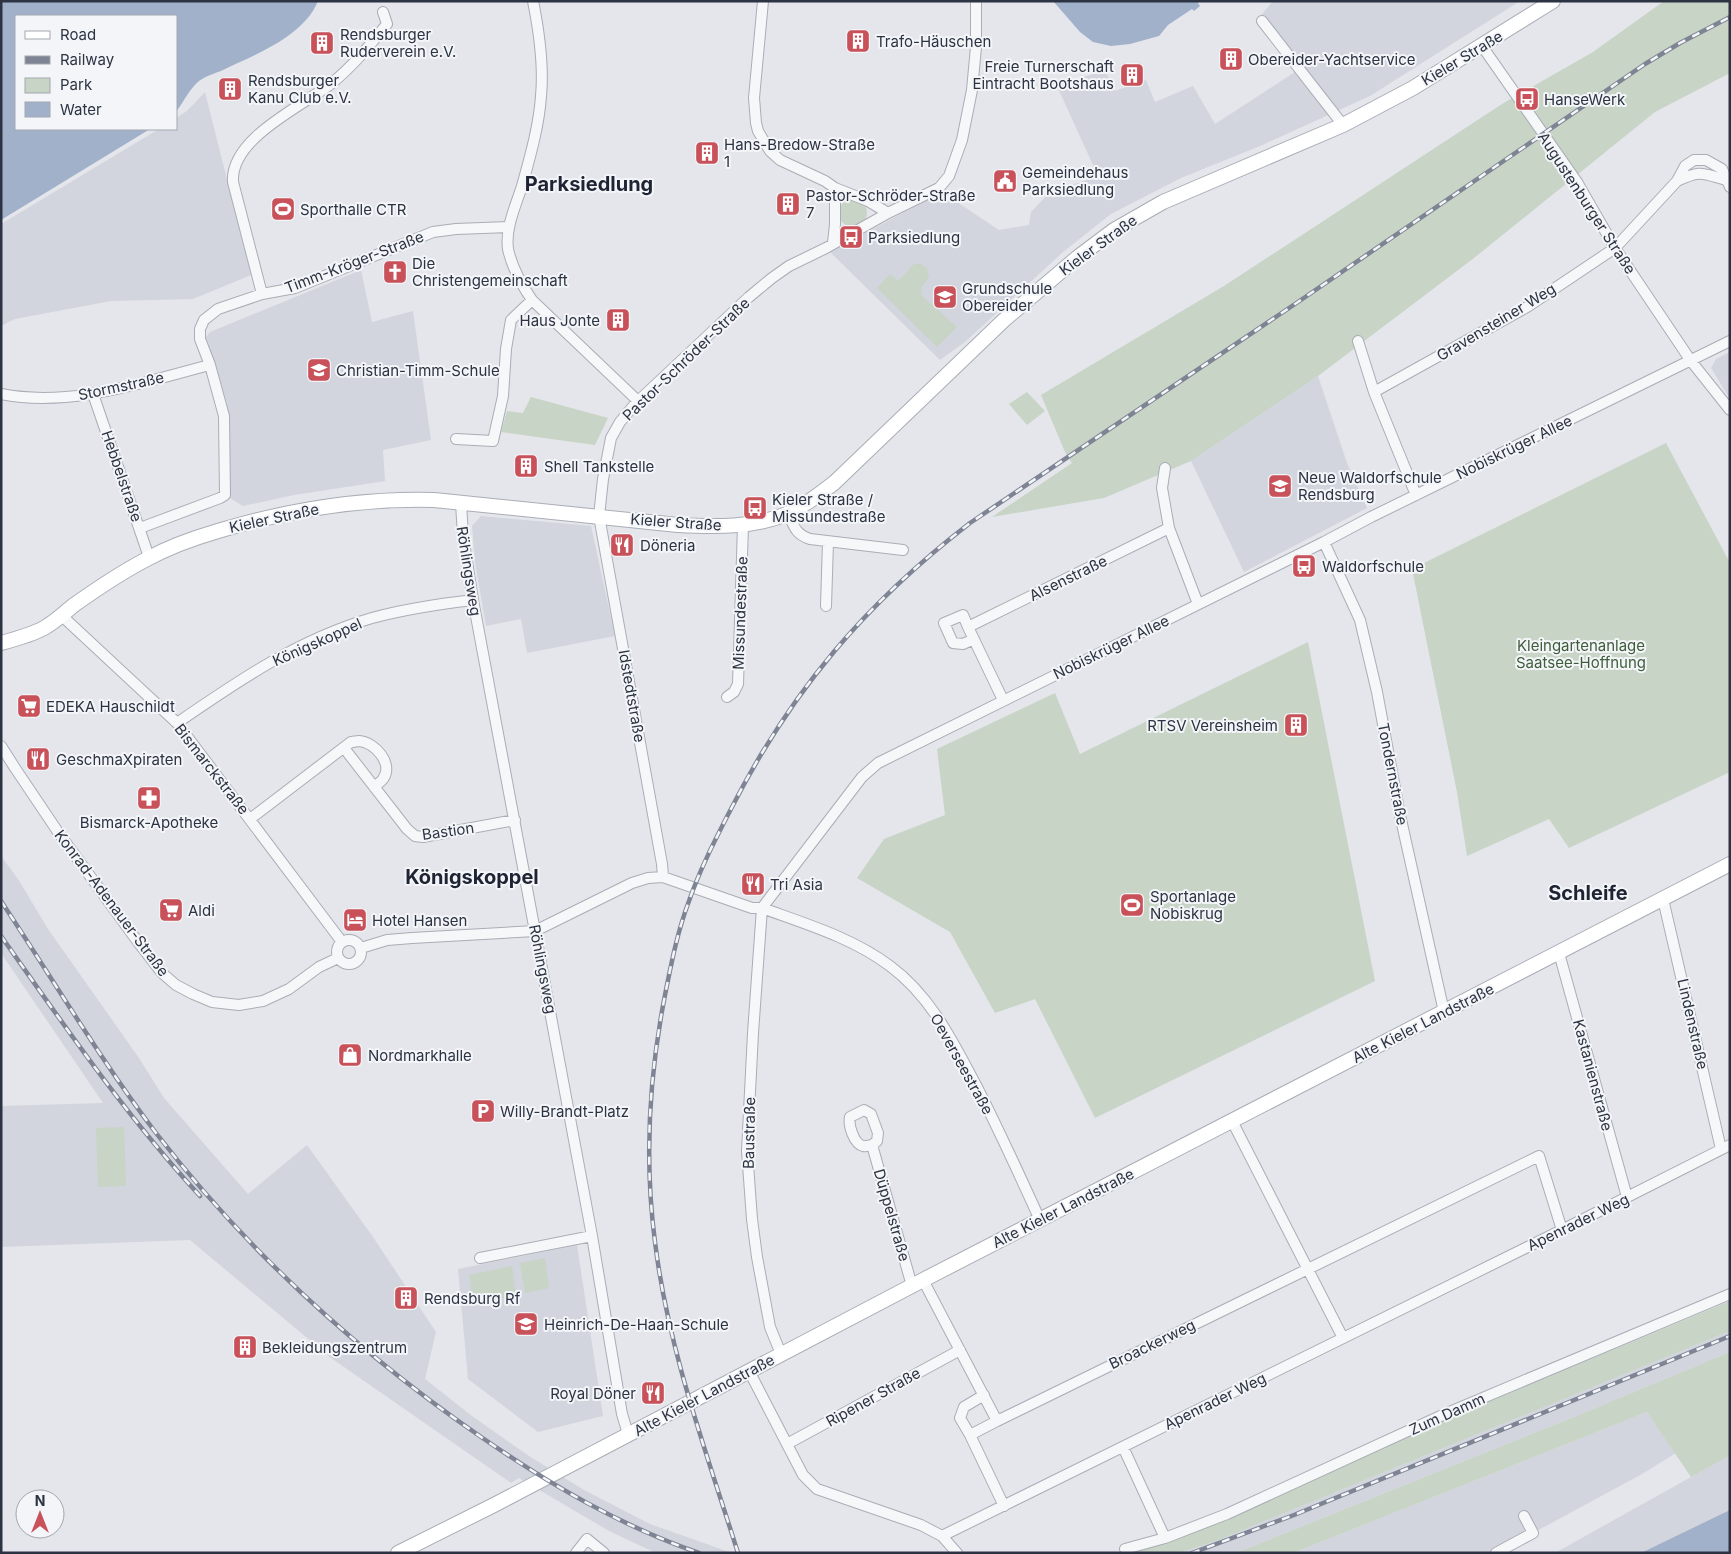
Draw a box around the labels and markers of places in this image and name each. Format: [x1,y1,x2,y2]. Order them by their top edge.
place label: Rendsburger Ruderverein e.V. [340,25,456,61]
building icon: Trafo-Häuschen [845,28,871,54]
building icon: Rendsburger Ruderverein e.V. [309,30,335,56]
place label: Trafo-Häuschen [876,32,991,51]
building icon: Obereider-Yachtservice [1218,46,1244,72]
place label: Obereider-Yachtservice [1248,50,1416,69]
place label: Freie Turnerschaft Eintracht Bootshaus [972,57,1114,93]
building icon: Freie Turnerschaft Eintracht Bootshaus [1119,62,1145,88]
place label: Rendsburger Kanu Club e.V. [248,71,352,107]
building icon: Rendsburger Kanu Club e.V. [217,76,243,102]
bus stop icon: HanseWerk [1514,86,1540,112]
place label: HanseWerk [1544,90,1626,109]
place label: Hans-Bredow-Straße 1 [724,135,875,171]
building icon: Hans-Bredow-Straße 1 [694,140,720,166]
place label: Gemeindehaus Parksiedlung [1022,163,1128,199]
public building icon: Gemeindehaus Parksiedlung [992,168,1018,194]
place label: Pastor-Schröder-Straße 7 [806,186,976,222]
building icon: Pastor-Schröder-Straße 7 [775,191,801,217]
sports icon: Sporthalle CTR [270,196,296,222]
place label: Sporthalle CTR [300,200,407,219]
bus stop icon: Parksiedlung [838,224,864,250]
place label: Parksiedlung [868,228,960,247]
place label: Die Christengemeinschaft [412,254,568,290]
church icon: Die Christengemeinschaft [382,259,408,285]
place label: Grundschule Obereider [962,279,1052,315]
school or university icon: Grundschule Obereider [932,284,958,310]
building icon: Haus Jonte [605,307,631,333]
place label: Haus Jonte [519,311,600,330]
school or university icon: Christian-Timm-Schule [306,357,332,383]
place label: Christian-Timm-Schule [336,361,500,380]
building icon: Shell Tankstelle [513,453,539,479]
place label: Shell Tankstelle [544,457,654,476]
place label: Neue Waldorfschule Rendsburg [1298,468,1442,504]
school or university icon: Neue Waldorfschule Rendsburg [1267,473,1293,499]
place label: Kieler Straße / Missundestraße [772,490,886,526]
bus stop icon: Kieler Straße / Missundestraße [742,495,768,521]
restaurant icon: Döneria [609,532,635,558]
place label: Döneria [640,536,695,555]
bus stop icon: Waldorfschule [1291,553,1317,579]
place label: Waldorfschule [1322,557,1424,576]
supermarket icon: EDEKA Hauschildt [16,693,42,719]
place label: EDEKA Hauschildt [46,697,175,716]
building icon: RTSV Vereinsheim [1283,712,1309,738]
place label: RTSV Vereinsheim [1147,716,1278,735]
restaurant icon: GeschmaXpiraten [25,746,51,772]
place label: GeschmaXpiraten [56,750,182,769]
pharmacy icon: Bismarck-Apotheke [136,785,162,811]
place label: Bismarck-Apotheke [80,813,218,832]
restaurant icon: Tri Asia [740,871,766,897]
place label: Tri Asia [770,875,823,894]
place label: Sportanlage Nobiskrug [1150,887,1236,923]
sports icon: Sportanlage Nobiskrug [1119,892,1145,918]
supermarket icon: Aldi [158,897,184,923]
place label: Aldi [188,901,215,920]
hotel icon: Hotel Hansen [342,907,368,933]
place label: Hotel Hansen [372,911,467,930]
shop icon: Nordmarkhalle [337,1042,363,1068]
place label: Nordmarkhalle [368,1046,472,1065]
parking icon: Willy-Brandt-Platz [470,1098,496,1124]
place label: Willy-Brandt-Platz [500,1102,629,1121]
building icon: Rendsburg Rf [393,1285,419,1311]
place label: Rendsburg Rf [424,1289,521,1308]
school or university icon: Heinrich-De-Haan-Schule [513,1311,539,1337]
place label: Heinrich-De-Haan-Schule [544,1315,729,1334]
building icon: Bekleidungszentrum [232,1334,258,1360]
place label: Bekleidungszentrum [262,1338,407,1357]
restaurant icon: Royal Döner [640,1380,666,1406]
place label: Royal Döner [550,1384,636,1403]

